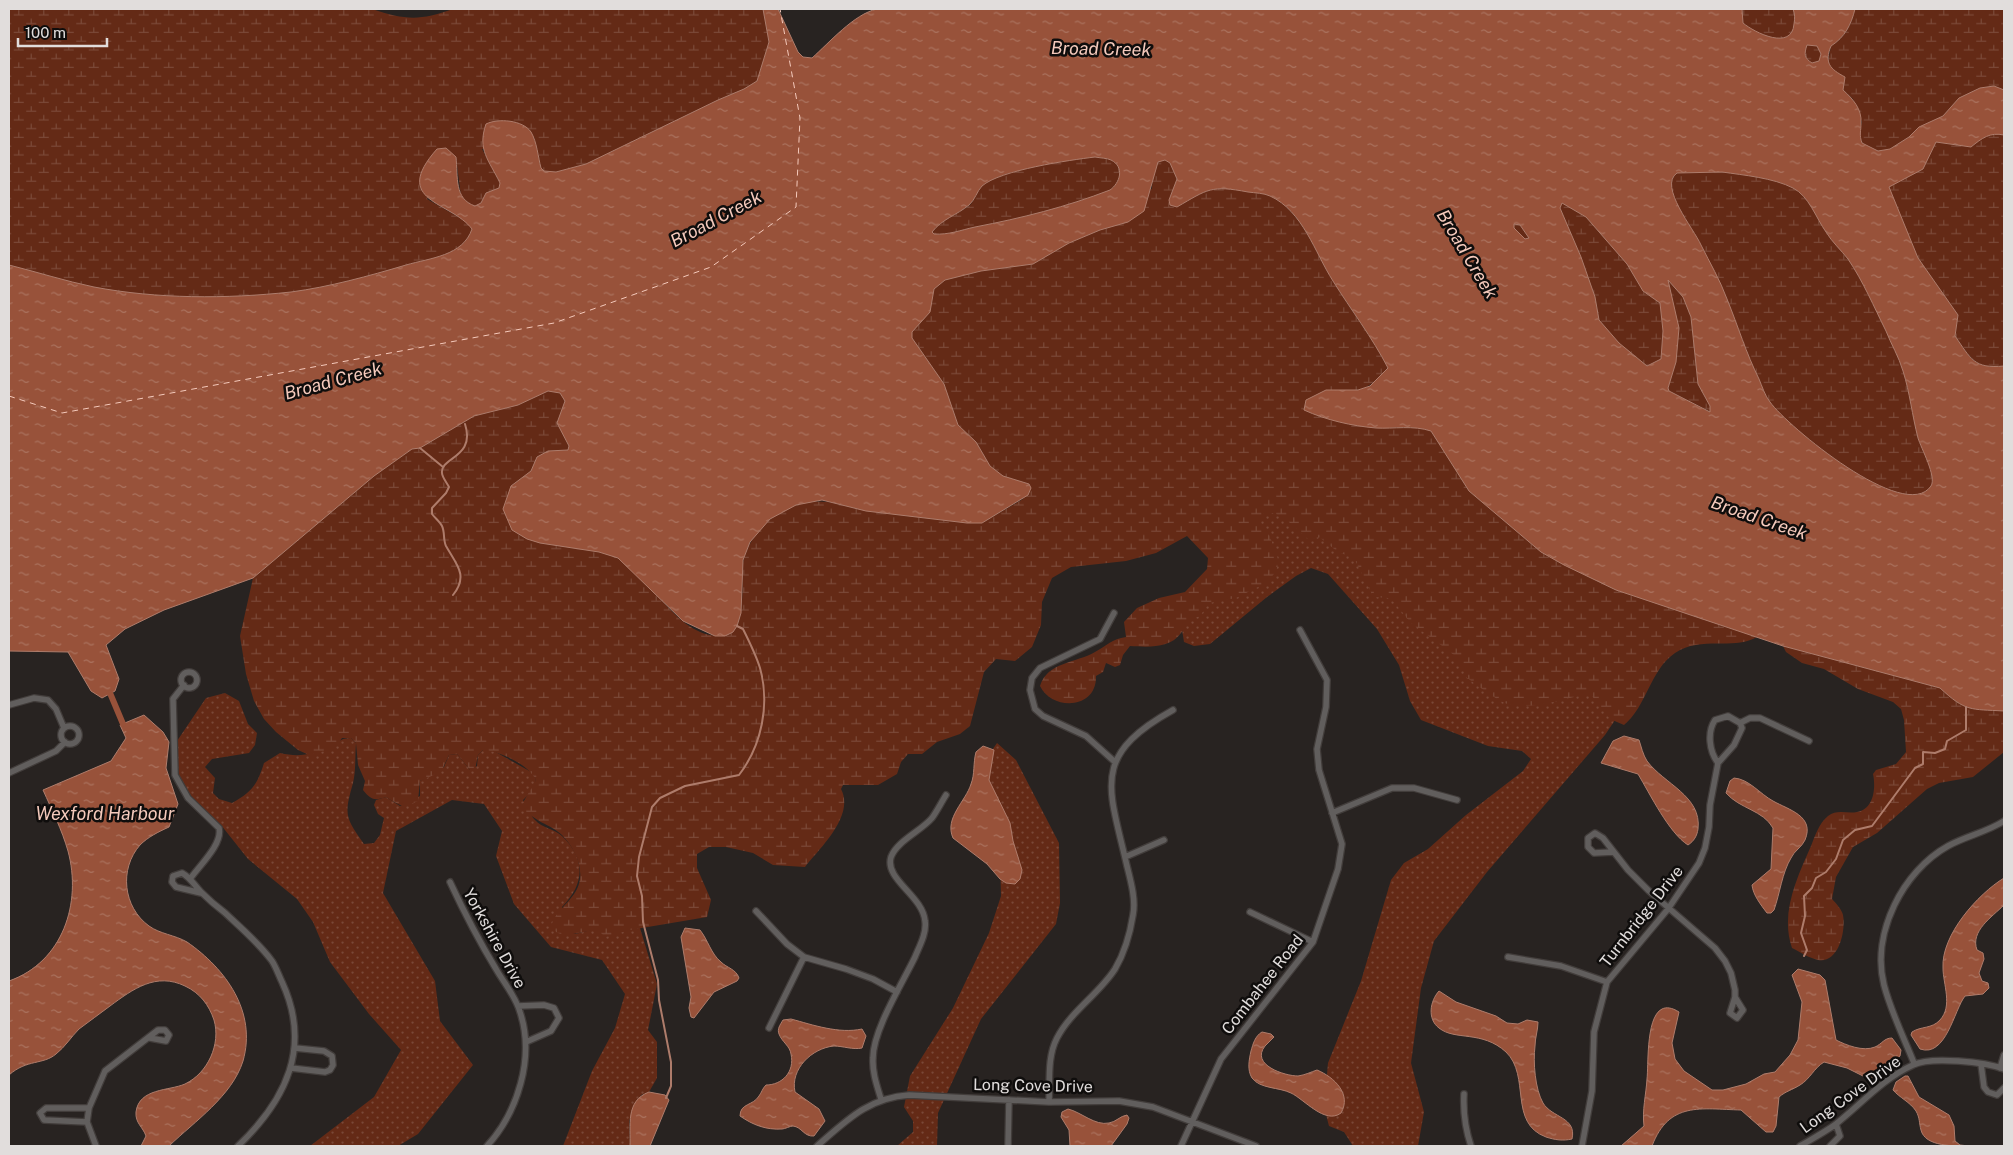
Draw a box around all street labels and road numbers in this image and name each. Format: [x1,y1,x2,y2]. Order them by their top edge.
street label: Turnbridge Drive [1596,862,1687,971]
street label: Yorkshire Drive [459,885,530,992]
street label: Combahee Road [1218,931,1307,1038]
street label: Long Cove Drive [1796,1051,1904,1137]
street label: Long Cove Drive [973,1075,1093,1096]

